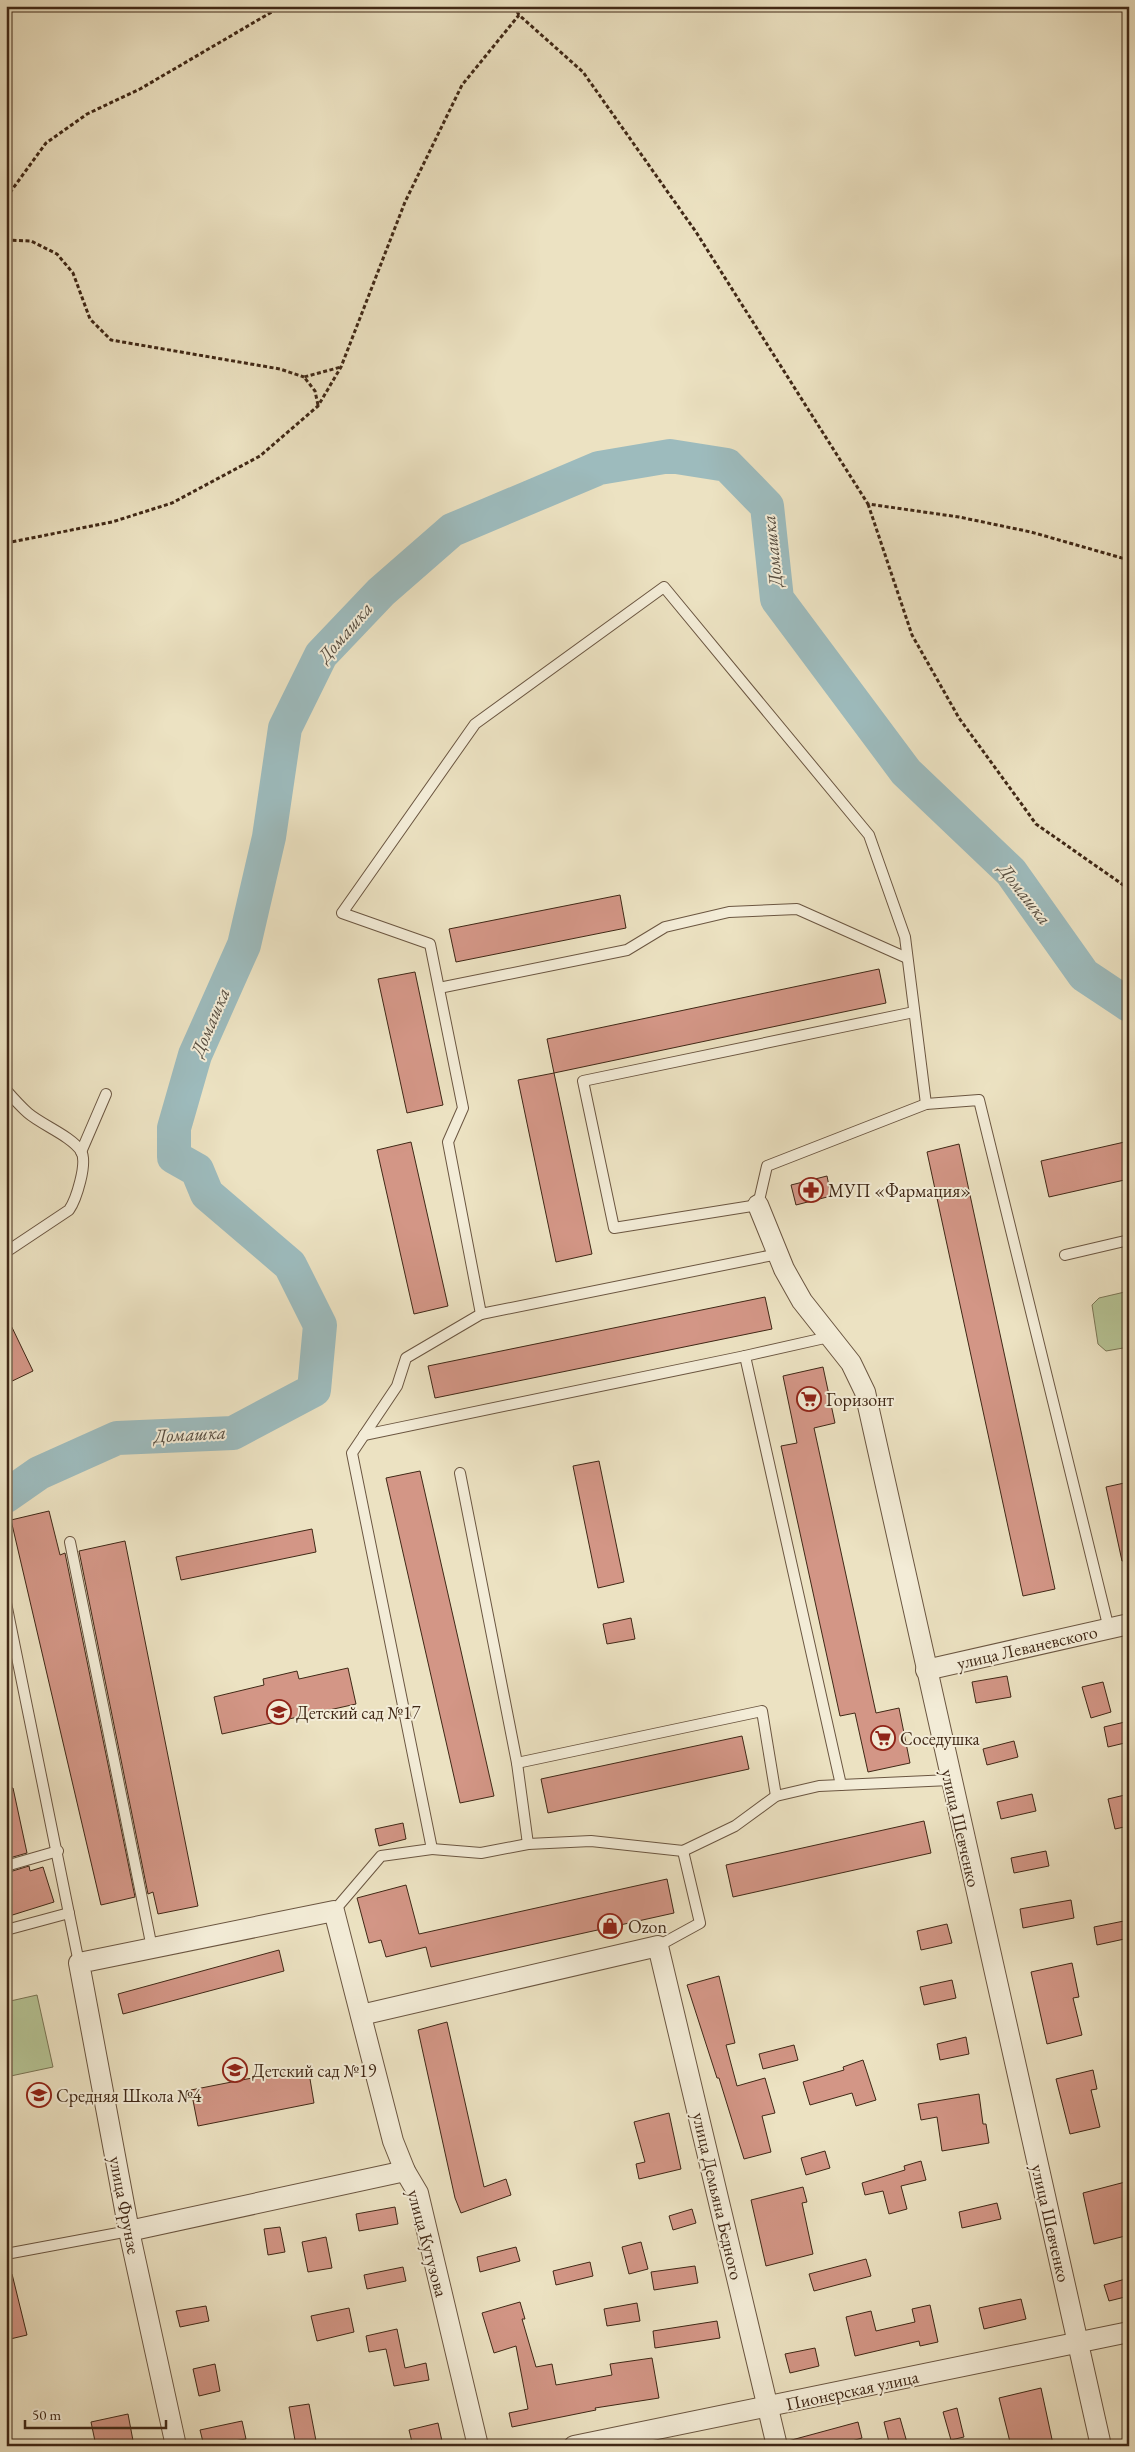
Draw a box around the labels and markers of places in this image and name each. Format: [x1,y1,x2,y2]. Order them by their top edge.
pharmacy icon: МУП «Фармация» [798,1177,824,1203]
place label: МУП «Фармация» [828,1179,971,1202]
supermarket icon: Горизонт [796,1386,822,1412]
place label: Горизонт [826,1388,895,1411]
school or university icon: Детский сад №17 [266,1699,292,1725]
place label: Детский сад №17 [296,1701,421,1724]
supermarket icon: Соседушка [870,1725,896,1751]
place label: Соседушка [900,1727,981,1750]
shop icon: Ozon [597,1913,623,1939]
place label: Ozon [628,1915,667,1938]
school or university icon: Детский сад №19 [222,2057,248,2083]
place label: Детский сад №19 [252,2059,377,2082]
school or university icon: Средняя Школа №4 [26,2082,52,2108]
place label: Средняя Школа №4 [56,2084,202,2107]

